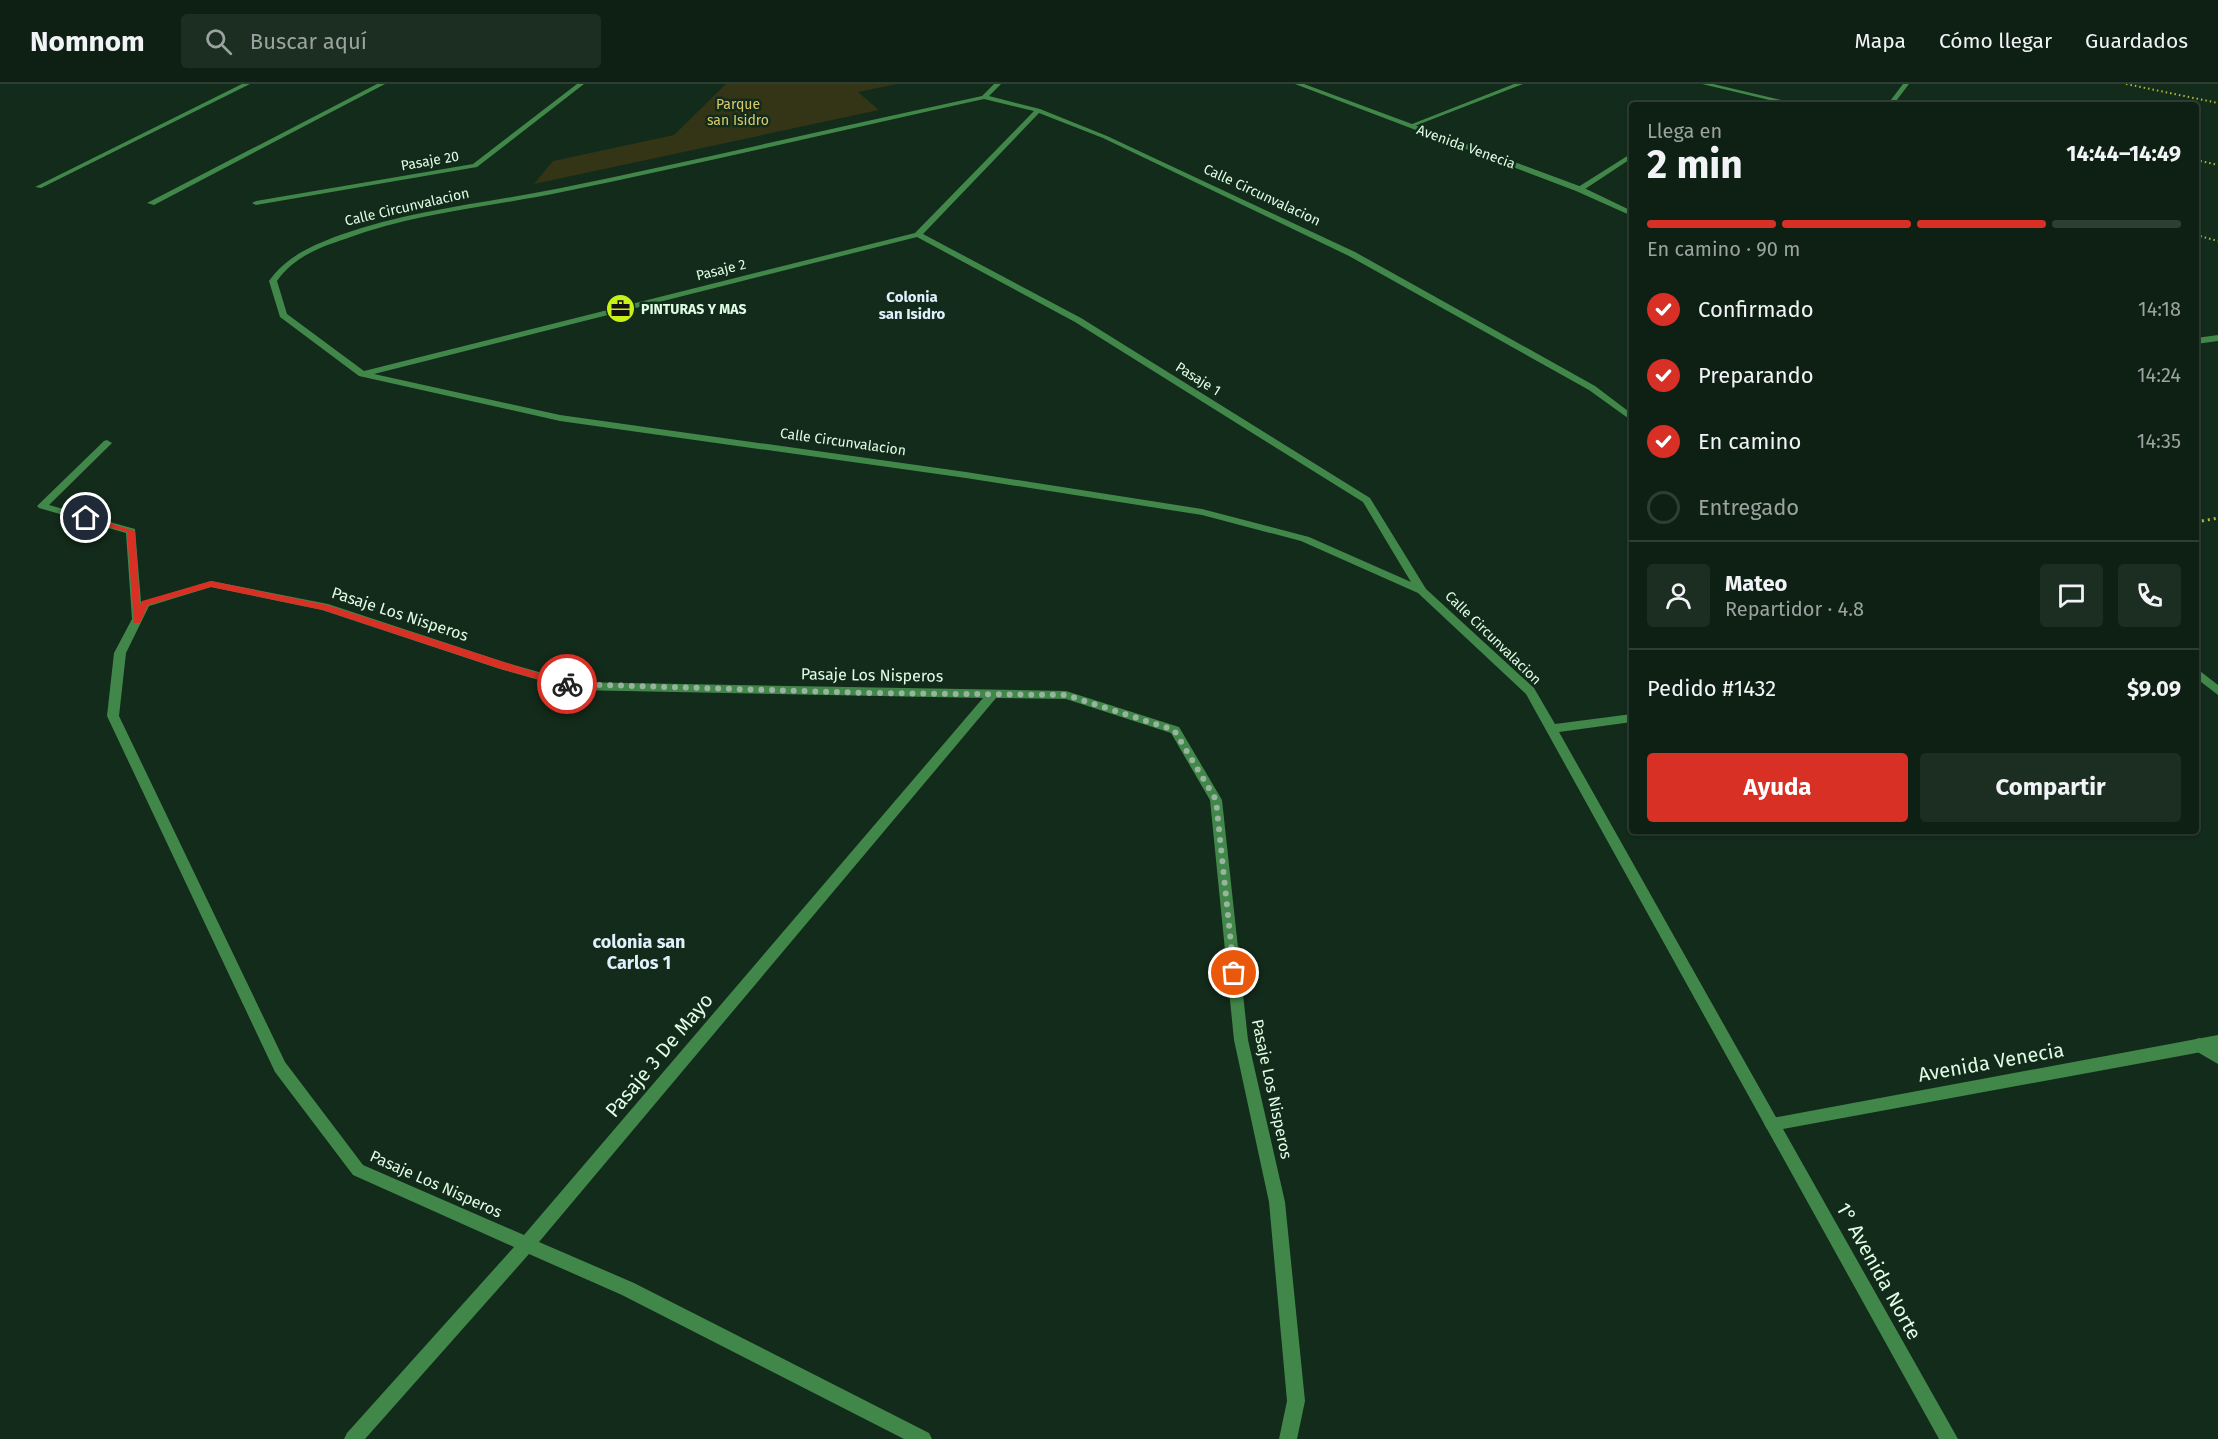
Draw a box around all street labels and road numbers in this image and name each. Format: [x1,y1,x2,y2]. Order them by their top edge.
street label: Avenida Venecia [1414,121,1518,173]
street label: Pasaje 20 [400,147,461,174]
street label: Calle Circunvalacion [1201,160,1323,230]
street label: Calle Circunvalacion [343,184,471,230]
street label: Pasaje 2 [694,256,748,284]
street label: Pasaje 1 [1172,359,1224,399]
street label: Calle Circunvalacion [779,425,907,459]
street label: Pasaje Los Nisperos [329,583,471,645]
street label: Calle Circunvalacion [1441,588,1545,688]
street label: Pasaje Los Nisperos [801,664,943,686]
street label: Pasaje 3 De Mayo [600,988,718,1122]
street label: Pasaje Los Nisperos [1248,1017,1296,1161]
street label: Avenida Venecia [1916,1037,2066,1087]
street label: Pasaje Los Nisperos [367,1146,505,1222]
street label: 1° Avenida Norte [1831,1198,1927,1344]

